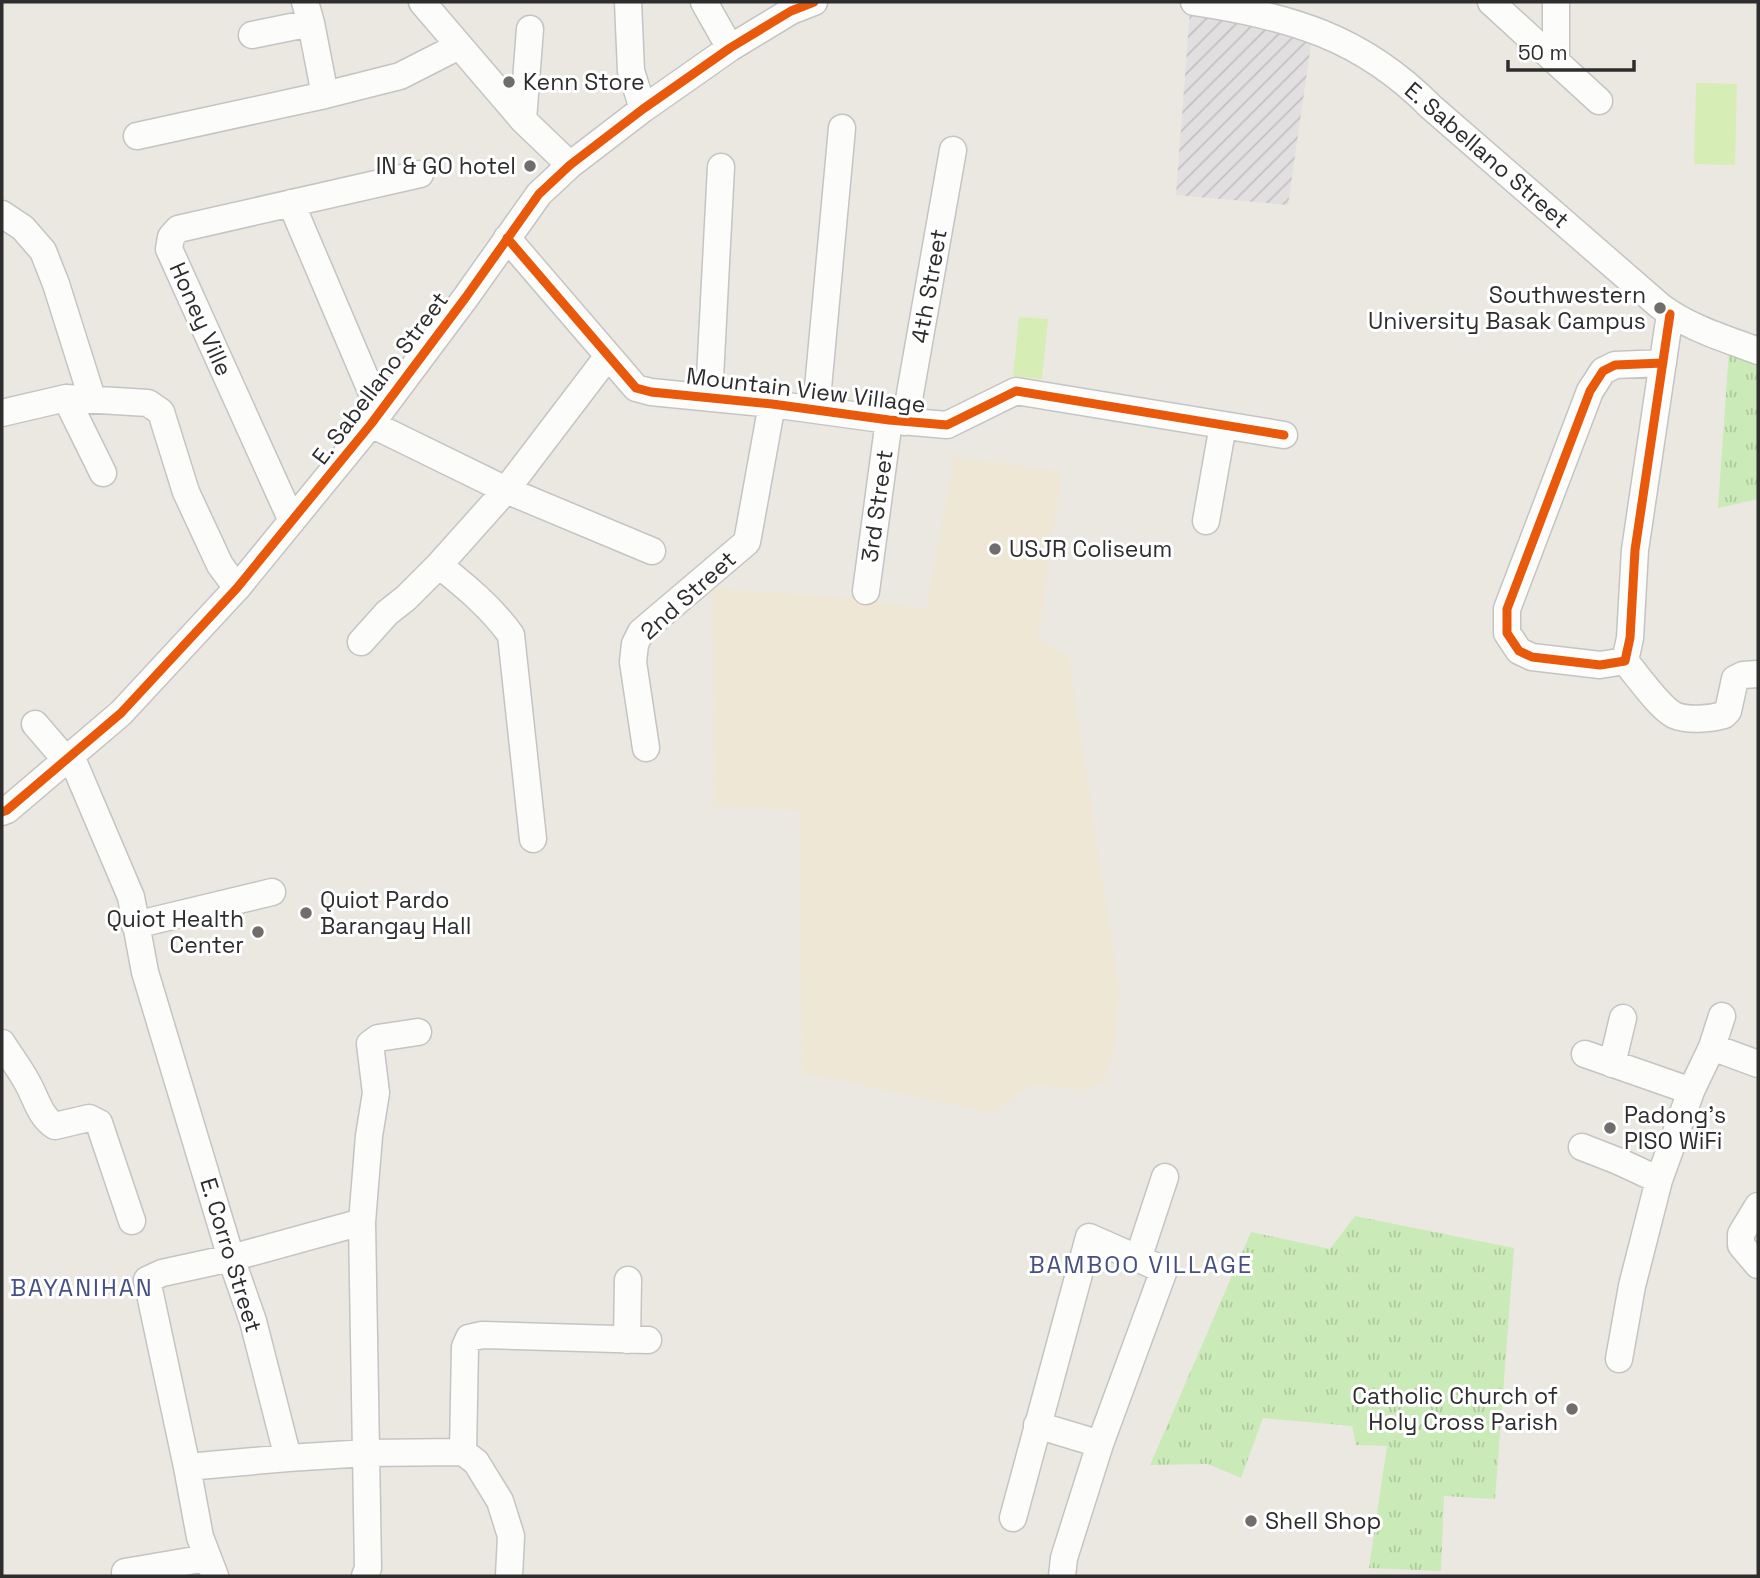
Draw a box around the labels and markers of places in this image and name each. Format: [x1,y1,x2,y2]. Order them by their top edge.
place label: Kenn Store [523,67,645,97]
marker: Kenn Store [501,74,517,90]
place label: IN & GO hotel [376,151,516,181]
marker: IN & GO hotel [522,158,538,174]
place label: Southwestern University Basak Campus [1368,280,1646,336]
marker: Southwestern University Basak Campus [1652,300,1668,316]
place label: USJR Coliseum [1009,534,1172,564]
marker: USJR Coliseum [987,541,1003,557]
place label: Quiot Pardo Barangay Hall [320,885,471,941]
place label: Quiot Health Center [106,904,244,960]
marker: Quiot Pardo Barangay Hall [298,905,314,921]
marker: Quiot Health Center [250,924,266,940]
place label: Padong's PISO WiFi [1624,1100,1726,1156]
marker: Padong's PISO WiFi [1602,1120,1618,1136]
place label: Catholic Church of Holy Cross Parish [1352,1381,1558,1437]
marker: Catholic Church of Holy Cross Parish [1564,1401,1580,1417]
place label: Shell Shop [1265,1506,1381,1536]
marker: Shell Shop [1243,1513,1259,1529]

